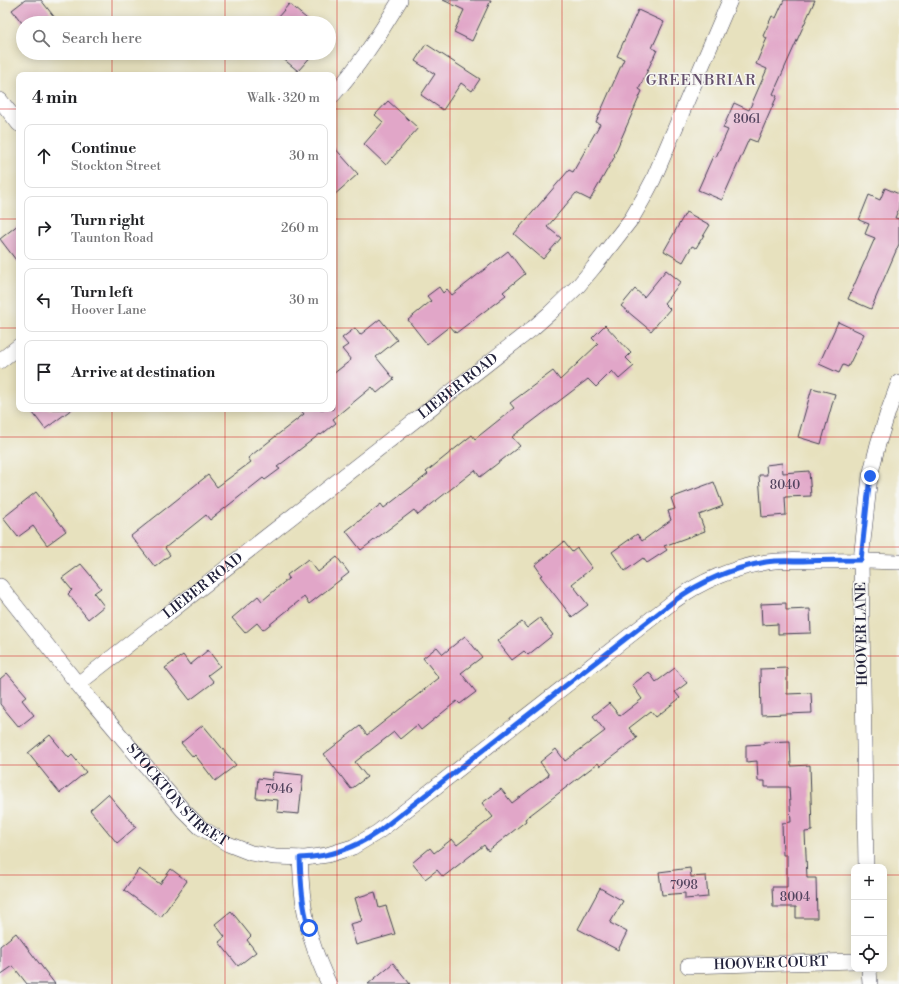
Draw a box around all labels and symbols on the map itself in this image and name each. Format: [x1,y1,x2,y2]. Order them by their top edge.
district label: GREENBRIAR [646,71,756,90]
house number: 8061 [733,112,762,127]
street label: LIEBER ROAD [415,349,502,423]
route end [861,467,879,485]
house number: 8040 [770,478,800,493]
street label: LIEBER ROAD [160,549,247,623]
street label: HOOVER LANE [852,582,872,686]
street label: STOCKTON STREET [122,740,231,851]
house number: 7946 [265,782,293,797]
house number: 7998 [670,878,698,893]
house number: 8004 [780,890,810,905]
route start [300,919,318,937]
street label: HOOVER COURT [713,953,829,974]

